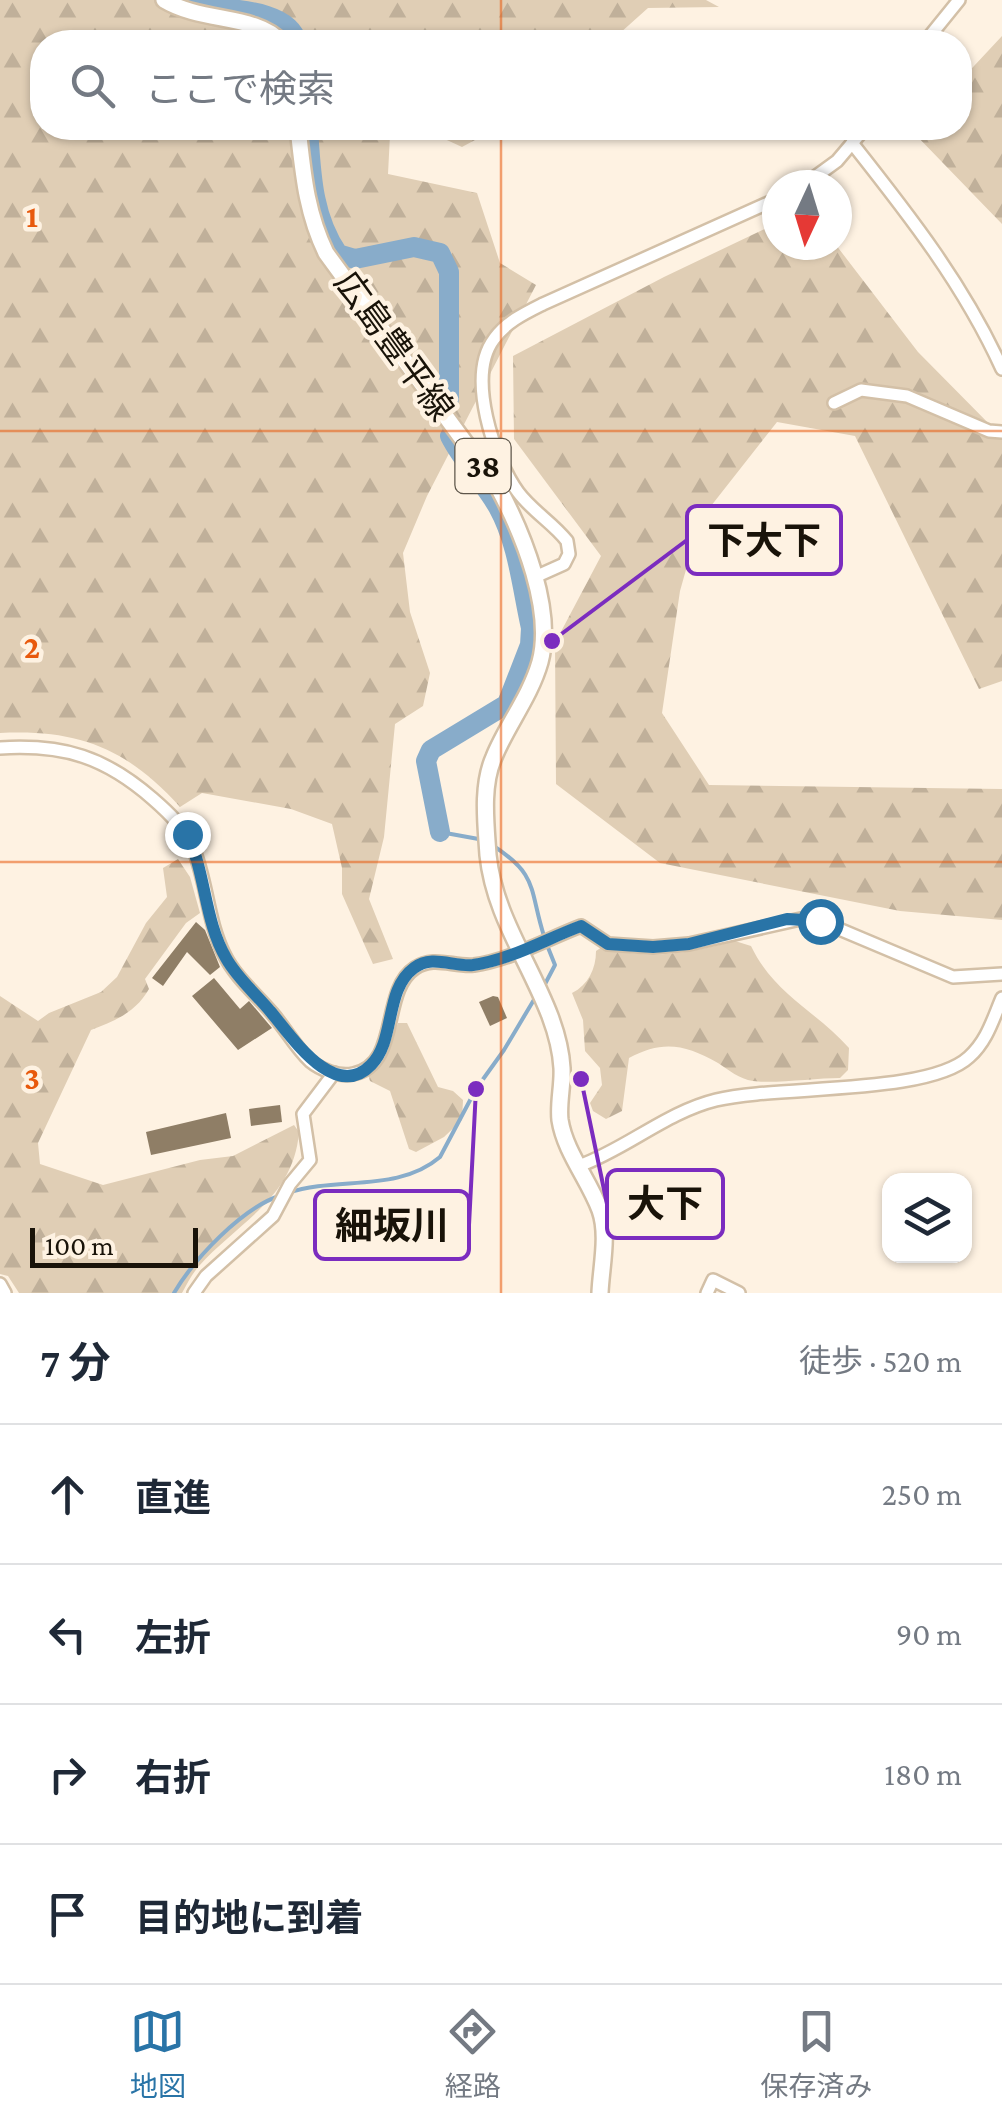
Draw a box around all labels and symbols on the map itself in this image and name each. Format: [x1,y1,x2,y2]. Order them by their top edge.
north arrow [762,170,852,260]
text: 1 [26,198,38,234]
street label: 広島豊平線 [327,264,461,428]
road number: 38 [456,439,510,493]
callout: 下大下 [687,506,841,574]
text: 下大下 [707,520,821,562]
text: 2 [24,629,40,665]
route end [165,812,211,858]
route start [798,899,844,945]
text: 3 [24,1060,40,1096]
callout: 大下 [607,1170,723,1238]
text: 大下 [627,1183,703,1225]
callout: 細坂川 [315,1191,469,1259]
text: 細坂川 [335,1205,449,1247]
scale bar [30,1223,198,1268]

